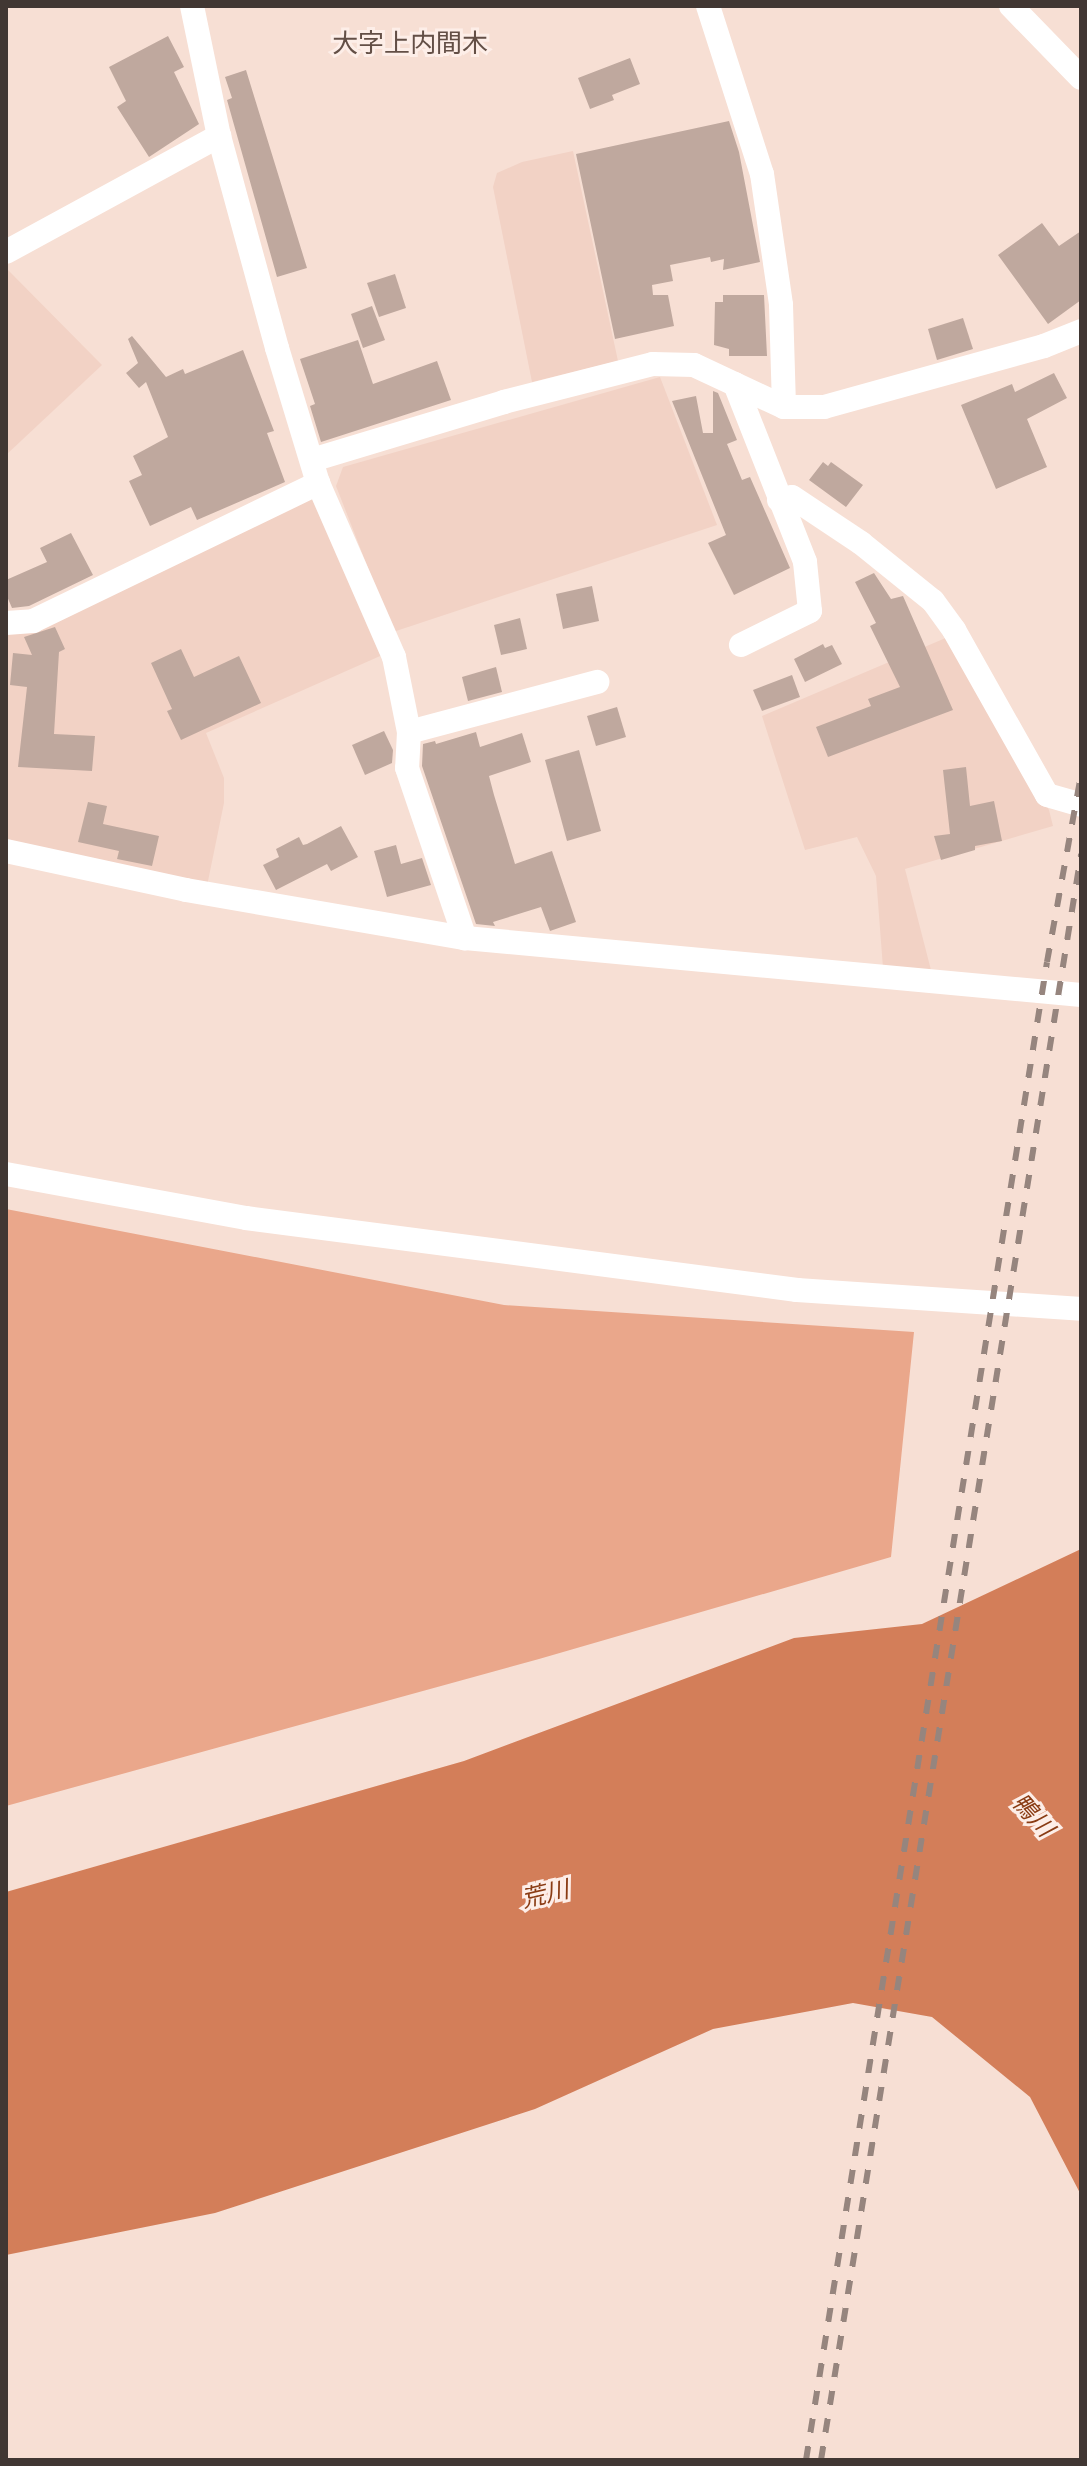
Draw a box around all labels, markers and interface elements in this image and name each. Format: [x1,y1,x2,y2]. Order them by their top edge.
district label: 大字上内間木 [332,28,488,60]
water label: 鴨川 [1006,1788,1060,1842]
water label: 荒川 [518,1875,572,1913]

